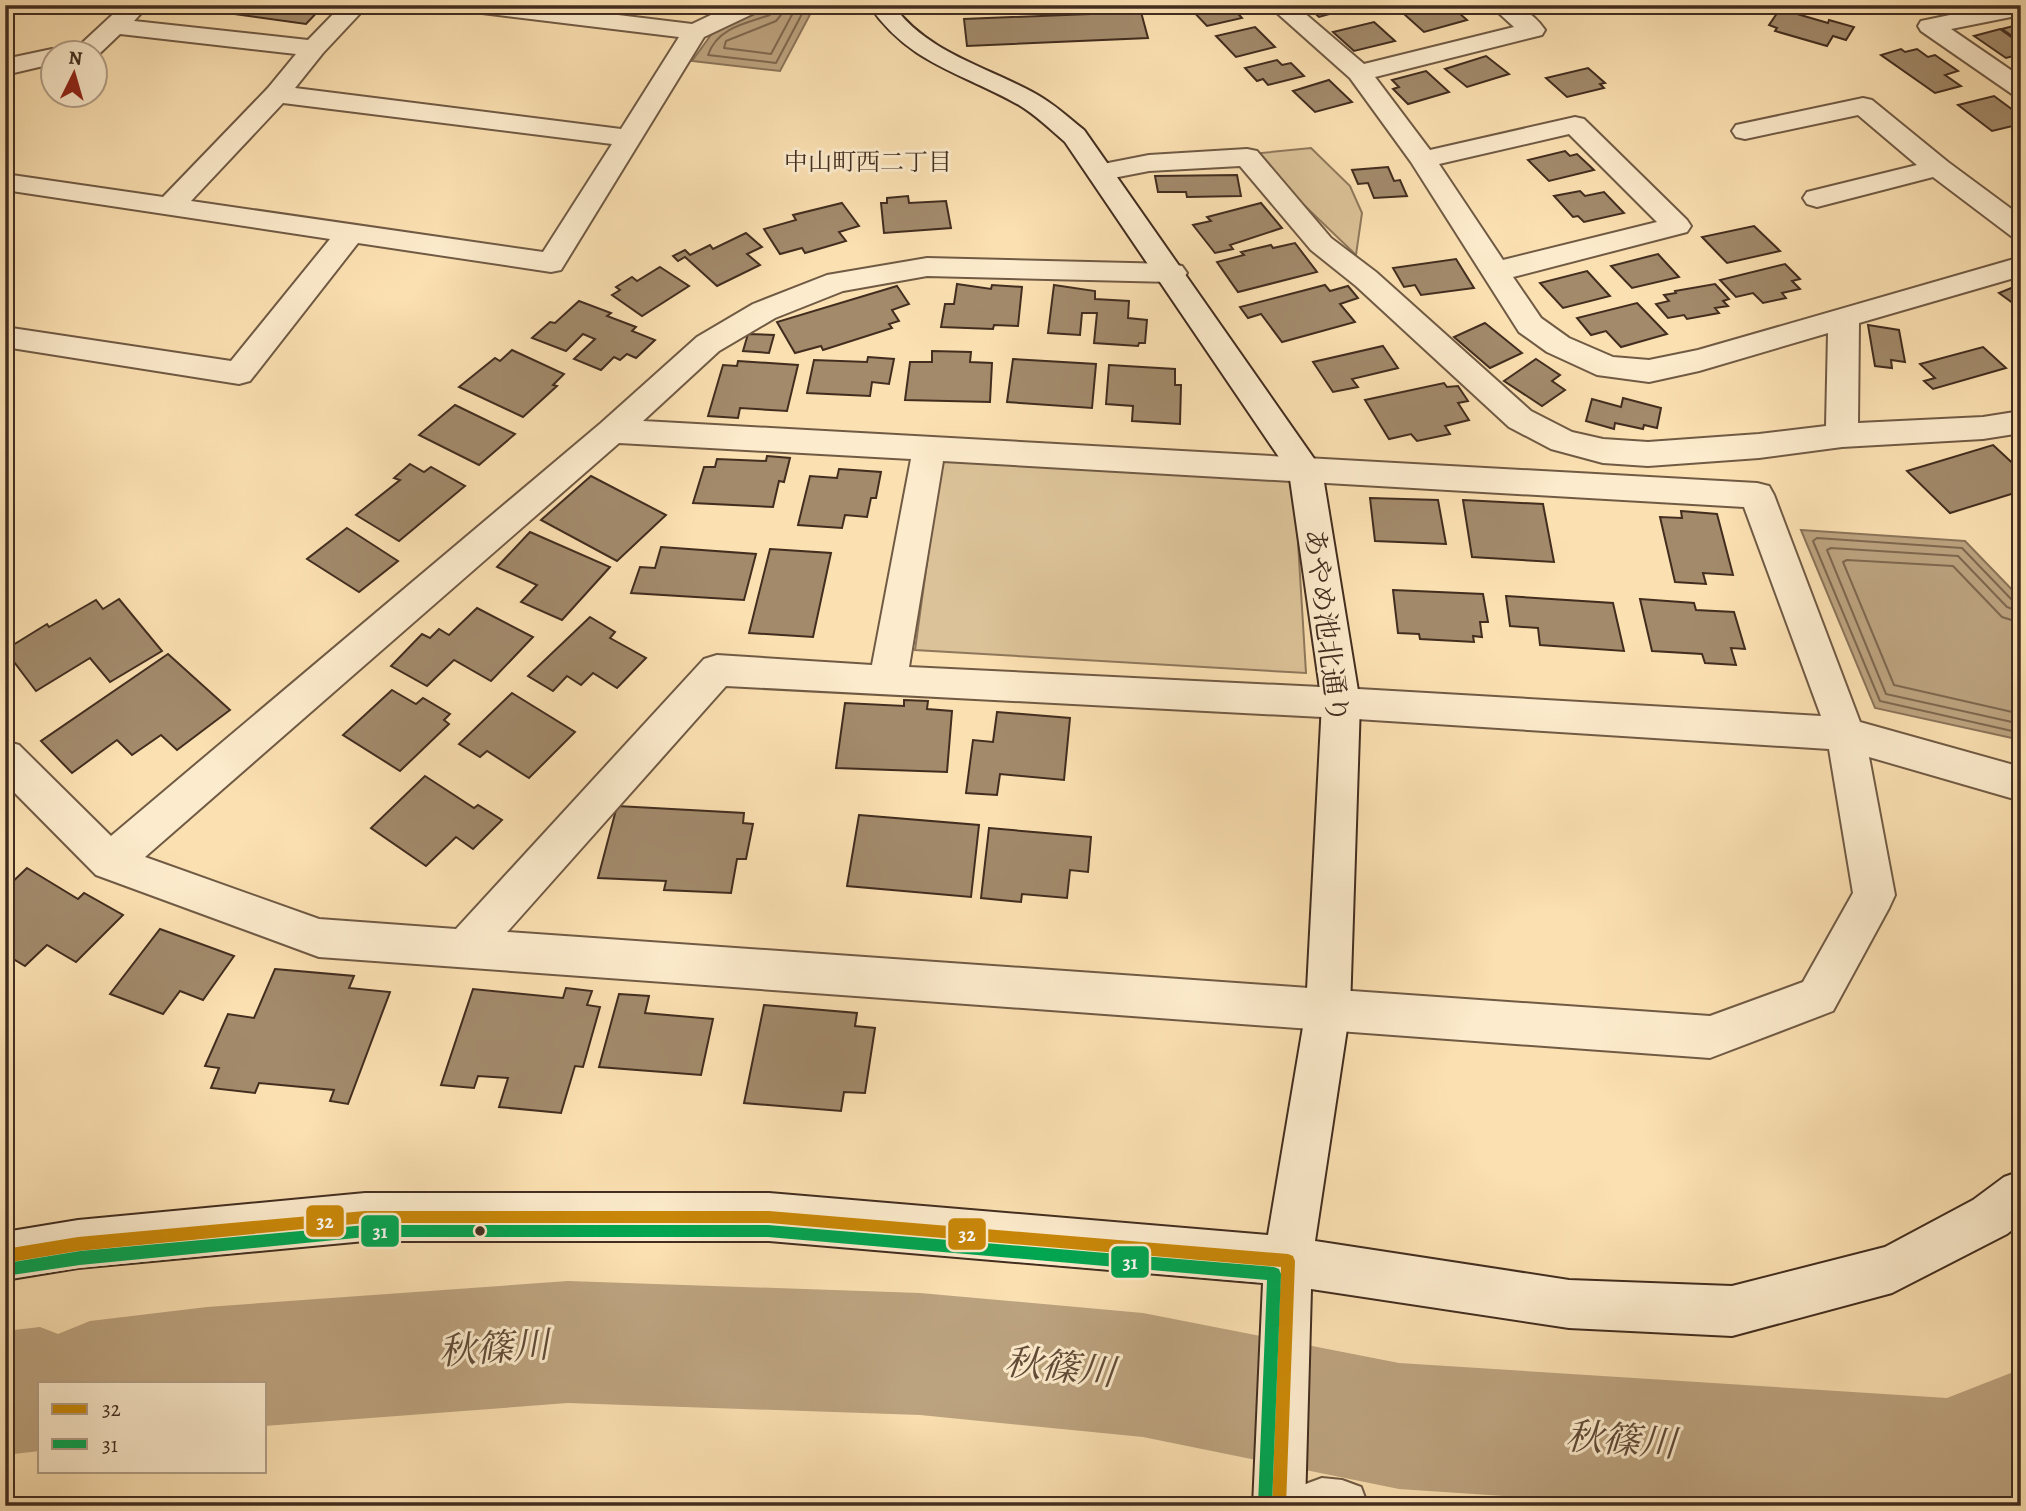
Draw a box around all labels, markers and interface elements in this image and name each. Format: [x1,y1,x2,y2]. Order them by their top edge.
north arrow [38,38,108,108]
text: N [67,45,84,72]
district label: 中山町西二丁目 [784,146,952,178]
street label: あやめ池北通り [1295,526,1357,726]
line badge: 32 [305,1204,345,1238]
text: 32 [316,1209,334,1235]
line badge: 31 [360,1214,400,1248]
line badge: 32 [947,1217,987,1251]
text: 31 [373,1219,388,1245]
text: 32 [958,1222,976,1248]
unlabelled marker [473,1224,487,1238]
line badge: 31 [1110,1245,1150,1279]
text: 31 [1123,1250,1138,1276]
water label: 秋篠川 [437,1318,555,1377]
water label: 秋篠川 [1002,1336,1122,1399]
legend [38,1382,266,1472]
text: 32 [102,1395,121,1423]
water label: 秋篠川 [1564,1411,1682,1470]
text: 31 [102,1431,118,1459]

